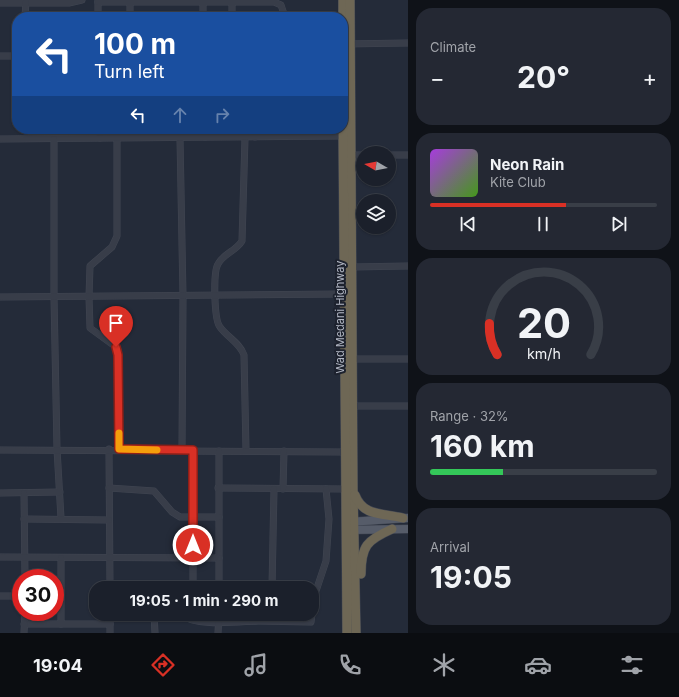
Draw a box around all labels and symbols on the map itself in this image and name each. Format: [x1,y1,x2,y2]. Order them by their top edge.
north arrow [356,146,396,186]
street label: Wad Medani Highway [333,260,347,374]
pin [99,306,133,347]
position arrow [172,524,214,566]
speed limit sign: 30 [12,569,64,621]

